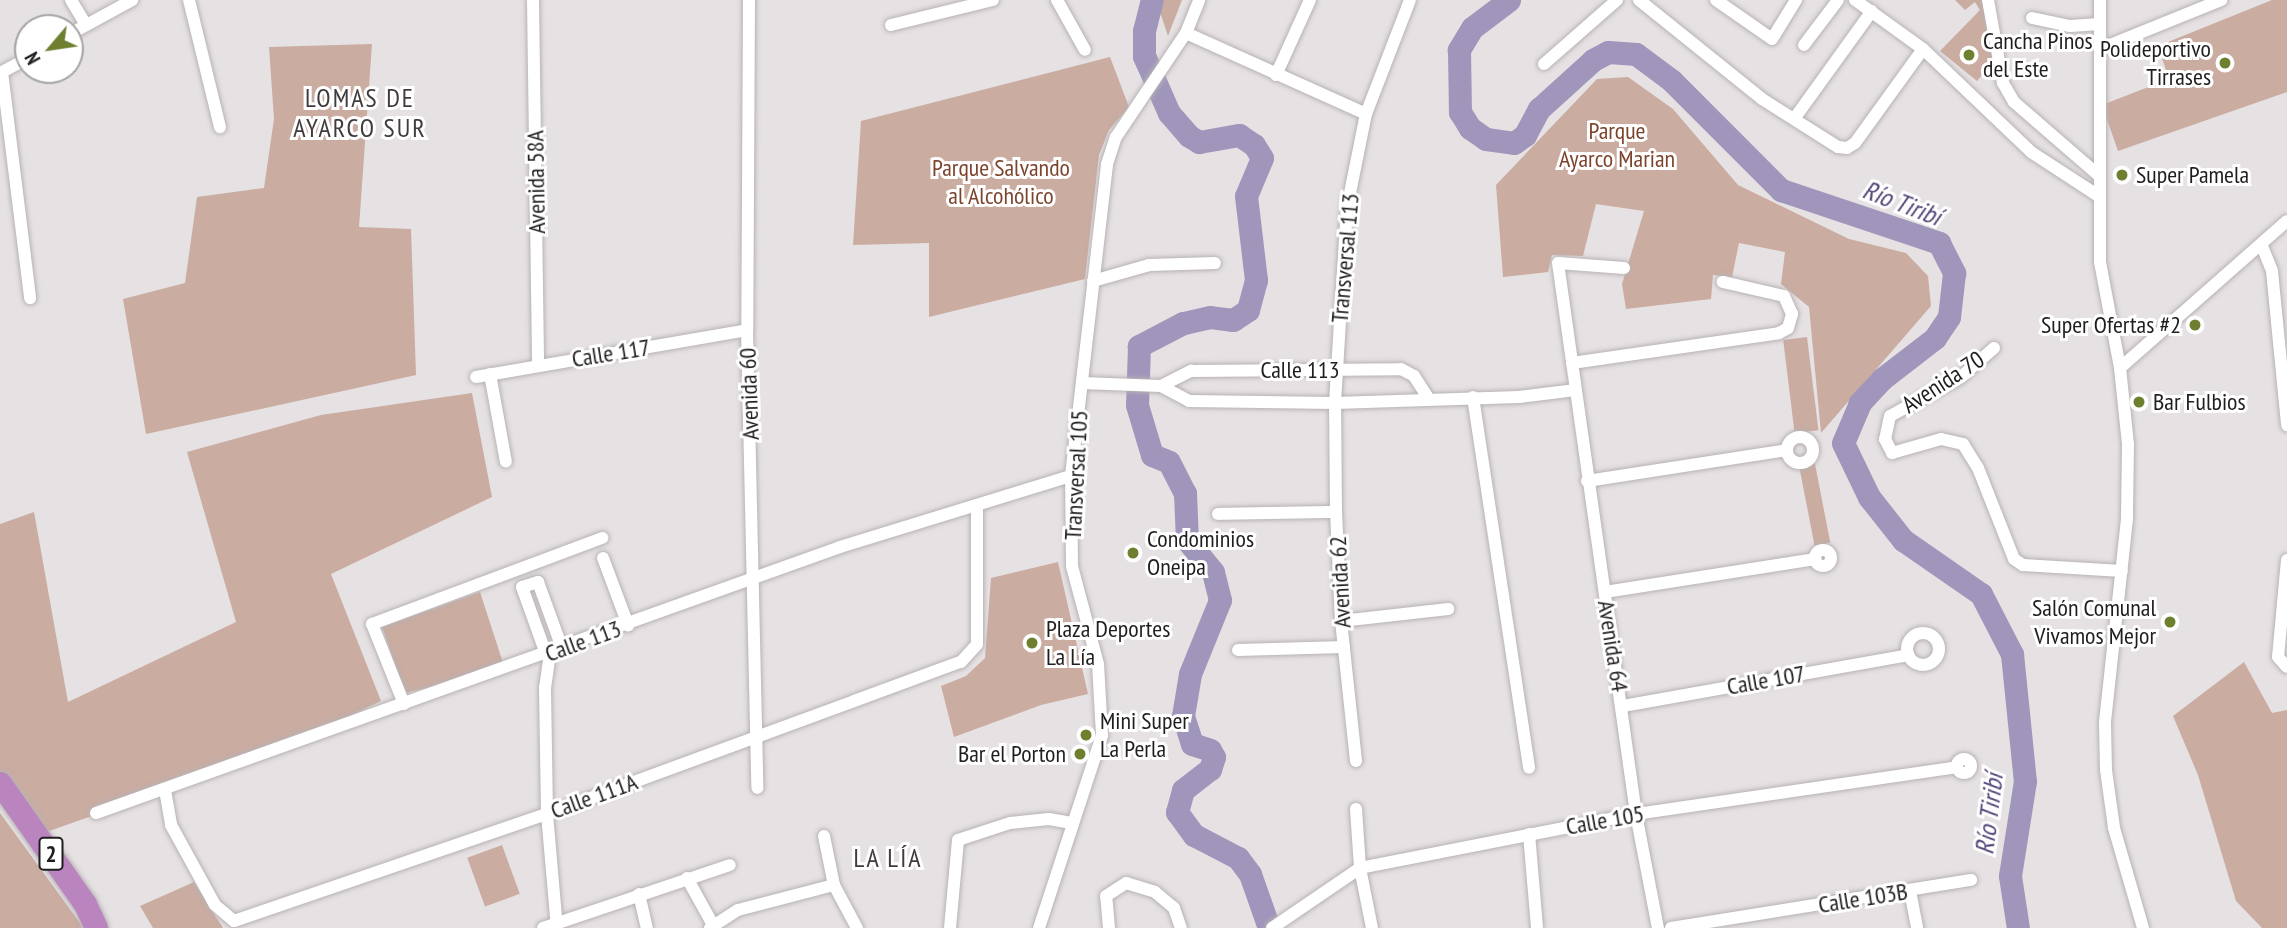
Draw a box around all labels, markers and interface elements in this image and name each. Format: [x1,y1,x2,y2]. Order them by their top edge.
north arrow [14,14,84,84]
place label: Cancha Pinos del Este [1983,27,2093,83]
place label: Polideportivo Tirrases [2100,35,2211,91]
marker: Cancha Pinos del Este [1961,47,1977,63]
text: N [19,48,45,69]
marker: Polideportivo Tirrases [2217,55,2233,71]
district label: LOMAS DE AYARCO SUR [295,82,425,144]
park label: Parque Ayarco Marian [1559,117,1675,173]
street label: Avenida 58A [521,130,551,234]
park label: Parque Salvando al Alcohólico [932,154,1070,210]
place label: Super Pamela [2136,161,2249,189]
marker: Super Pamela [2114,167,2130,183]
water label: Río Tiribí [1858,174,1946,232]
street label: Transversal 113 [1325,192,1365,324]
place label: Super Ofertas #2 [2041,311,2181,339]
marker: Super Ofertas #2 [2187,317,2203,333]
street label: Calle 117 [570,333,652,373]
street label: Avenida 70 [1896,345,1990,419]
street label: Avenida 60 [733,347,765,441]
street label: Calle 113 [1261,356,1339,384]
place label: Bar Fulbios [2153,388,2246,416]
marker: Bar Fulbios [2131,394,2147,410]
street label: Transversal 105 [1058,409,1094,541]
place label: Condominios Oneipa [1147,525,1254,581]
street label: Avenida 62 [1323,535,1357,629]
marker: Condominios Oneipa [1125,545,1141,561]
place label: Salón Comunal Vivamos Mejor [2032,594,2156,650]
street label: Avenida 64 [1592,598,1634,694]
street label: Calle 113 [541,614,625,668]
marker: Salón Comunal Vivamos Mejor [2162,614,2178,630]
place label: Plaza Deportes La Lía [1046,615,1170,671]
marker: Plaza Deportes La Lía [1024,635,1040,651]
street label: Calle 107 [1725,659,1807,701]
place label: Mini Super La Perla [1100,707,1189,763]
marker: Mini Super La Perla [1078,727,1094,743]
place label: Bar el Porton [958,740,1066,768]
marker: Bar el Porton [1072,746,1088,762]
street label: Calle 111A [547,767,641,825]
water label: Río Tiribí [1969,771,2009,857]
street label: Calle 105 [1564,799,1646,841]
road number: 2 [37,834,65,874]
district label: LA LÍA [854,842,922,874]
street label: Calle 103B [1816,877,1910,919]

